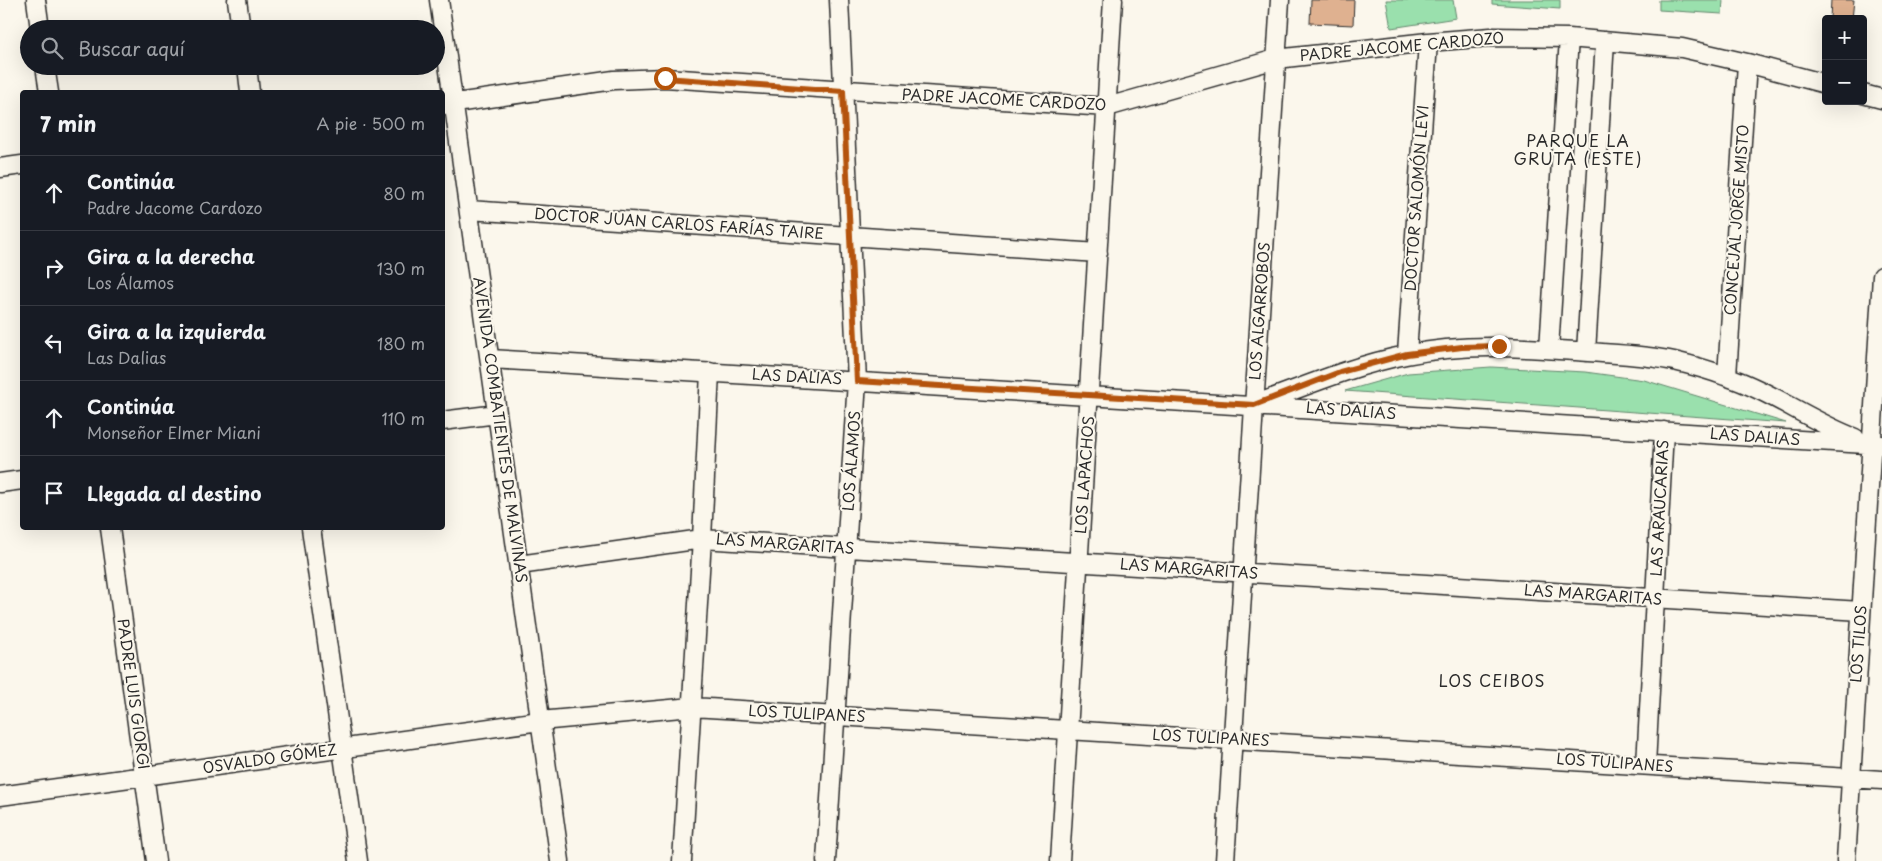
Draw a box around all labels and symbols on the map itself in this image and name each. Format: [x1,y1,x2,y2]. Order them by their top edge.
street label: PADRE JACOME CARDOZO [1299,25,1505,66]
route start [654,67,677,90]
street label: PADRE JACOME CARDOZO [901,82,1107,115]
street label: DOCTOR SALOMÓN LEVI [1398,104,1433,292]
street label: CONCEJAL JORGE MISTO [1717,124,1754,316]
district label: PARQUE LA GRUTA (ESTE) [1514,128,1642,170]
street label: DOCTOR JUAN CARLOS FARÍAS TAIRE [534,201,825,244]
street label: LOS ALGARROBOS [1242,241,1275,381]
street label: AVENIDA COMBATIENTES DE MALVINAS [469,275,534,584]
route end [1488,335,1511,358]
street label: LAS DALIAS [751,362,843,389]
street label: LAS DALIAS [1305,395,1397,424]
street label: LOS ÁLAMOS [836,410,865,512]
street label: LOS LAPACHOS [1068,415,1099,535]
street label: LAS DALIAS [1709,421,1801,450]
street label: LAS ARAUCARIAS [1643,439,1674,577]
street label: LAS MARGARITAS [715,526,855,559]
street label: LAS MARGARITAS [1119,551,1259,584]
street label: LAS MARGARITAS [1523,577,1663,610]
street label: LOS TILOS [1843,604,1872,683]
street label: PADRE LUIS GIORGI [113,617,156,771]
district label: LOS CEIBOS [1439,668,1545,692]
street label: LOS TULIPANES [748,698,866,727]
street label: LOS TULIPANES [1152,722,1270,751]
street label: OSVALDO GÓMEZ [201,737,338,778]
street label: LOS TULIPANES [1556,746,1674,777]

